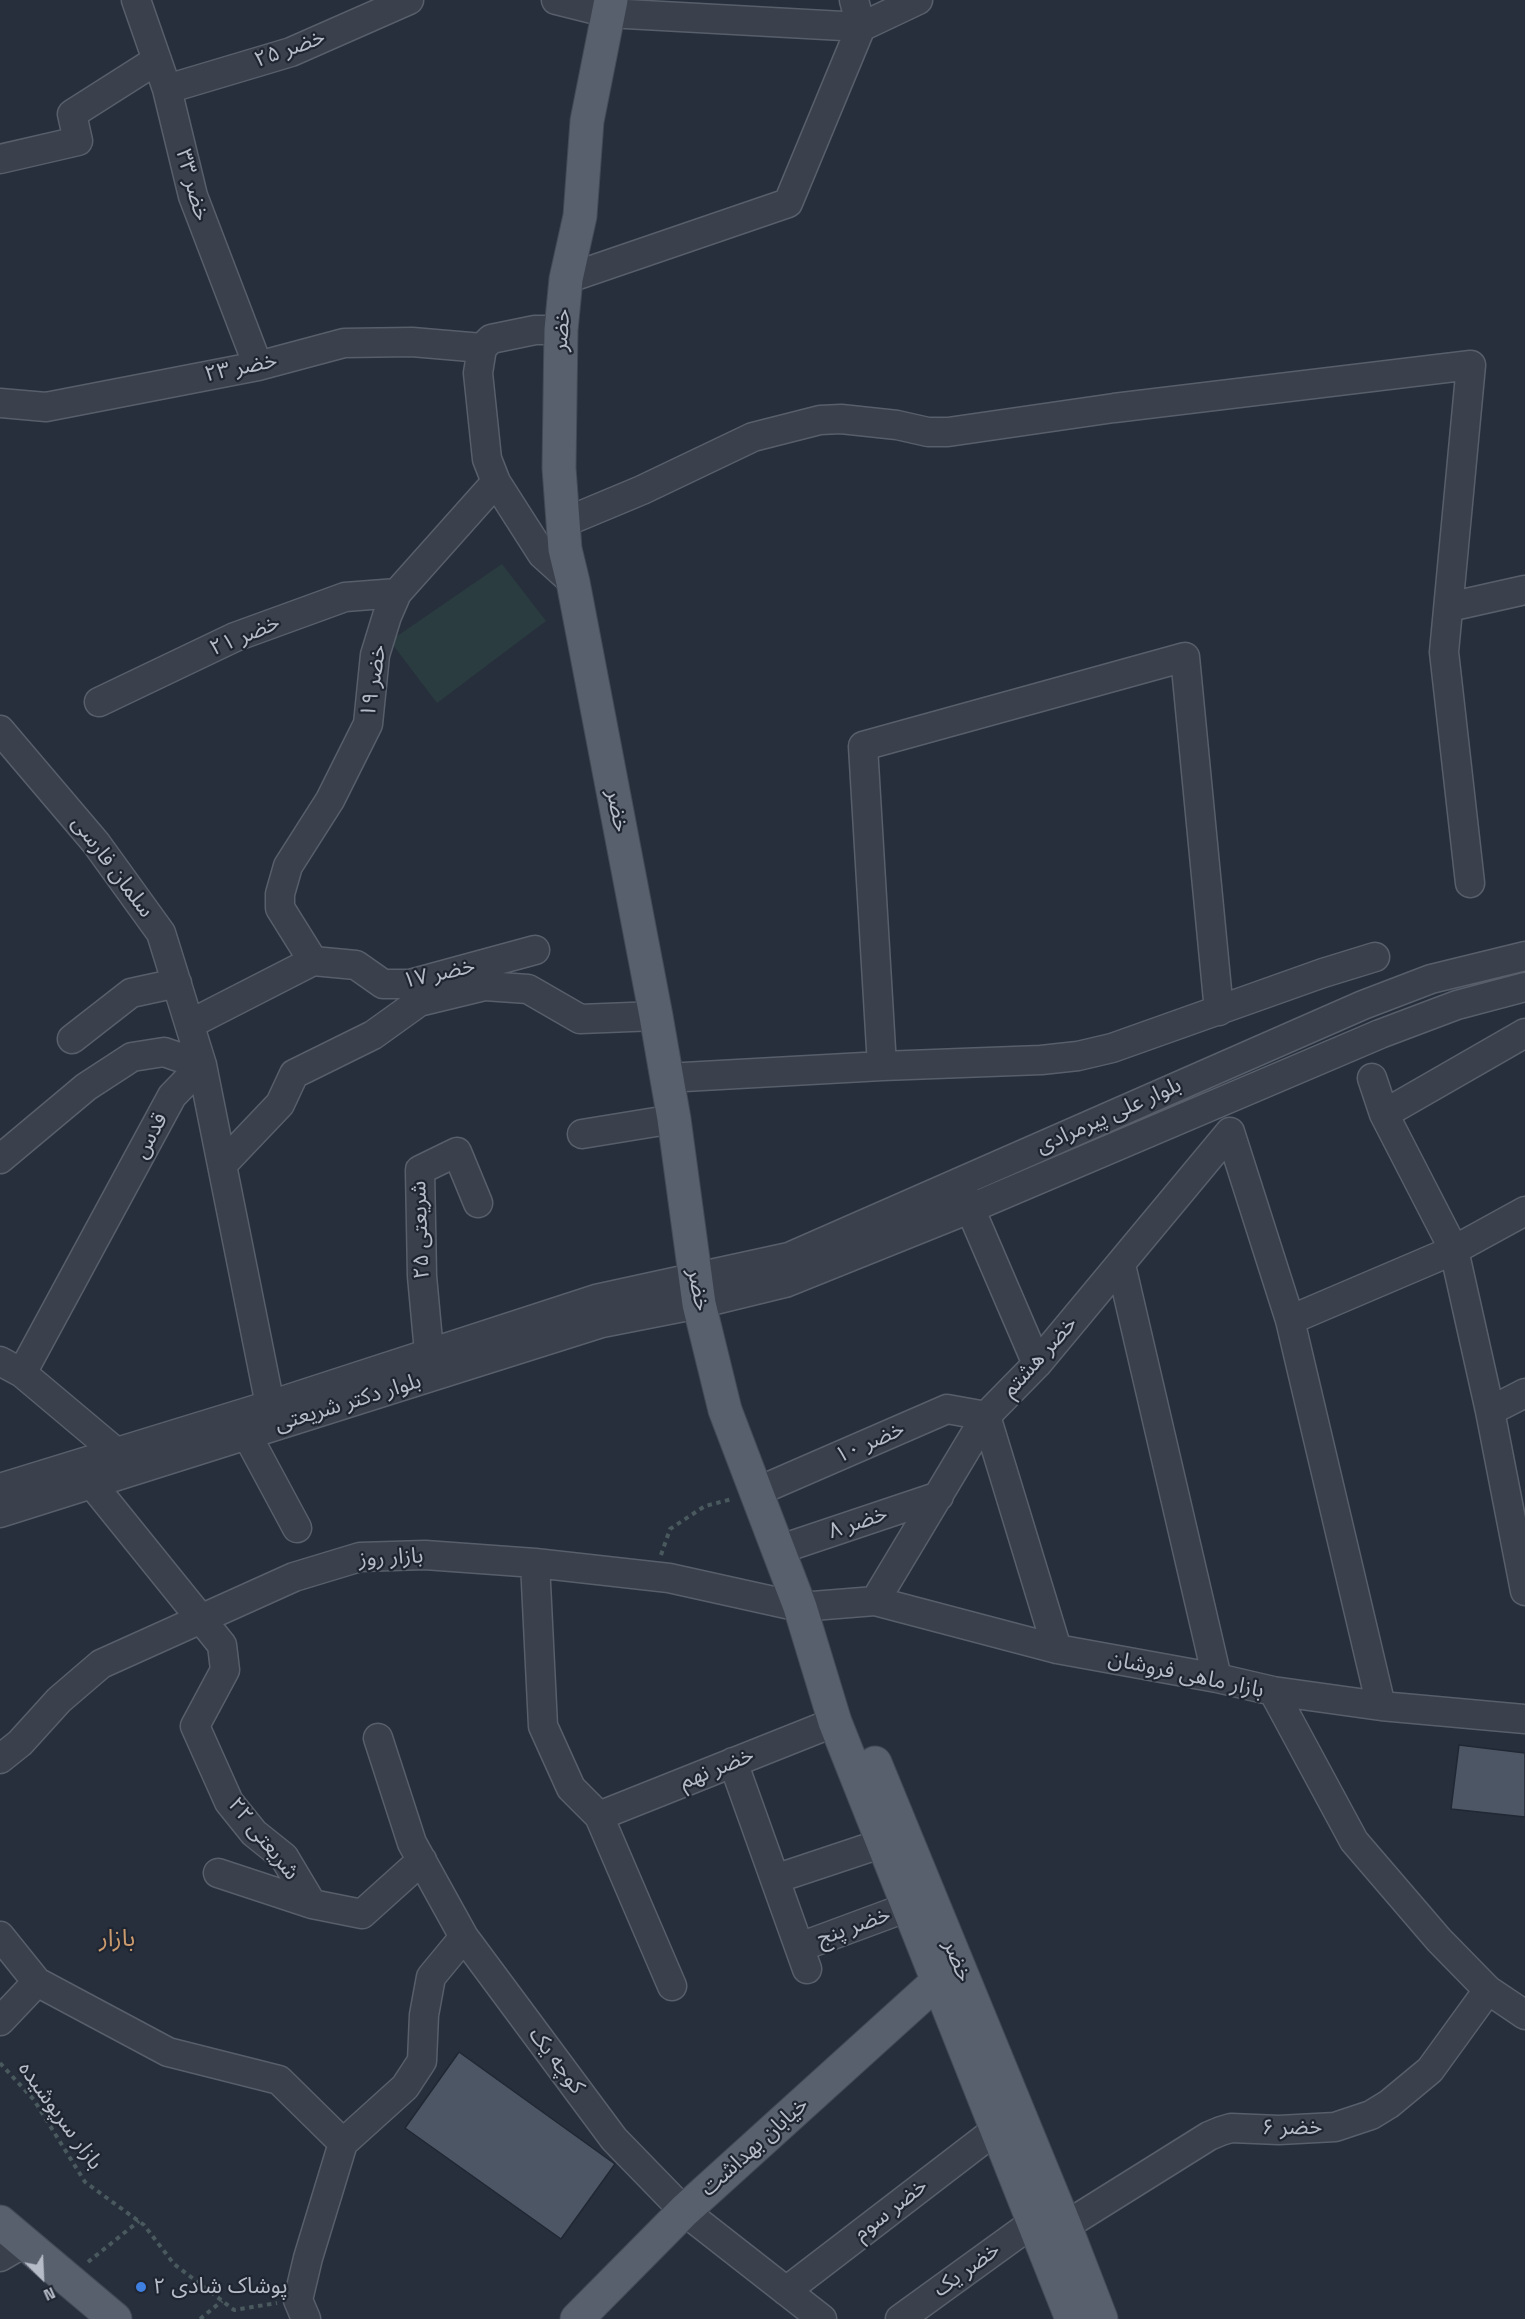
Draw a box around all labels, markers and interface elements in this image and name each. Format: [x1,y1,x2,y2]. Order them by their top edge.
street label: خضر ۲۵ [251,24,329,74]
street label: خضر ۳۳ [169,146,215,224]
street label: خضر [547,308,577,352]
street label: خضر ۲۳ [202,347,280,389]
street label: خضر ۲۱ [206,610,284,662]
street label: خضر ۱۹ [355,643,393,719]
street label: خضر [600,788,634,834]
street label: سلمان فارسی [65,811,159,923]
street label: خضر ۱۷ [400,953,478,995]
street label: بلوار علی پیرمرادی [1032,1072,1186,1160]
street label: قدس [128,1109,174,1163]
street label: شریعتی ۲۵ [406,1180,436,1280]
street label: خضر [681,1267,715,1313]
street label: خضر هشتم [997,1311,1083,1403]
street label: بلوار دکتر شریعتی [272,1368,424,1438]
street label: خضر ۱۰ [831,1416,909,1470]
street label: خضر ۸ [825,1501,891,1545]
street label: بازار روز [358,1543,424,1573]
street label: بازار ماهی فروشان [1106,1646,1266,1704]
street label: خضر نهم [676,1742,758,1796]
street label: شریعتی ۲۲ [222,1792,304,1886]
street label: خضر پنج [813,1901,895,1953]
district label: بازار [99,1925,135,1953]
street label: خضر [937,1936,977,1986]
street label: کوچه یک [522,2022,590,2100]
street label: بازار سرپوشیده [12,2057,108,2175]
street label: خیابان بهداشت [696,2092,814,2202]
street label: خضر ۶ [1261,2114,1323,2142]
street label: خضر سوم [849,2173,933,2247]
street label: خضر یک [928,2237,1006,2303]
north arrow [12,2247,72,2307]
place label: پوشاک شادی ۲ [153,2274,288,2300]
marker: پوشاک شادی ۲ [134,2280,148,2294]
text: N [40,2282,59,2306]

